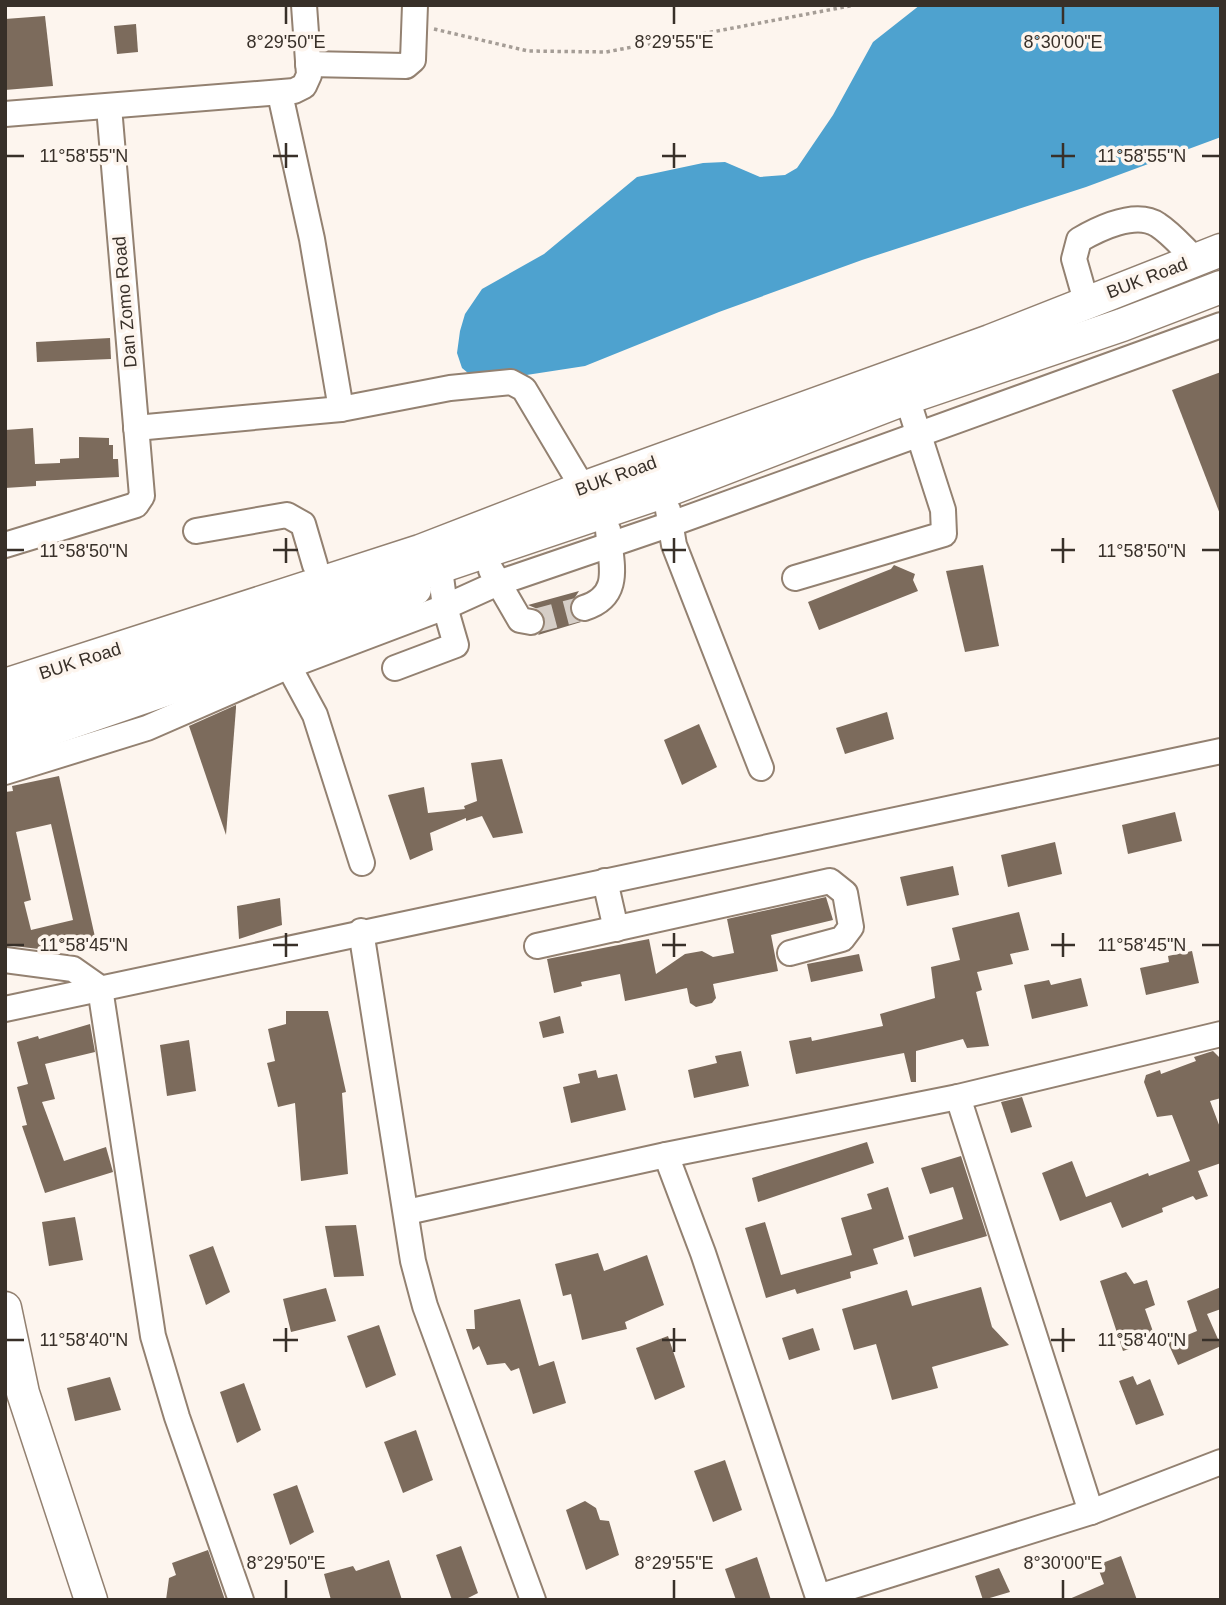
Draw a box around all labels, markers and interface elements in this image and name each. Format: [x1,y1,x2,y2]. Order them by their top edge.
text: 8°29'50"E [246,32,326,52]
text: 8°29'55"E [634,32,714,52]
text: 8°30'00"E [1023,32,1103,52]
text: 11°58'55"N [40,146,128,166]
text: 11°58'55"N [1098,146,1186,166]
street label: Dan Zomo Road [109,235,141,369]
street label: BUK Road [1104,253,1190,303]
street label: BUK Road [573,452,659,500]
text: 11°58'50"N [40,541,128,561]
text: 11°58'50"N [1098,541,1186,561]
street label: BUK Road [36,638,124,684]
text: 11°58'45"N [40,935,128,955]
text: 11°58'45"N [1098,935,1186,955]
text: 11°58'40"N [40,1330,128,1350]
text: 11°58'40"N [1098,1330,1186,1350]
text: 8°29'50"E [246,1553,326,1573]
text: 8°29'55"E [634,1553,714,1573]
text: 8°30'00"E [1023,1553,1103,1573]

